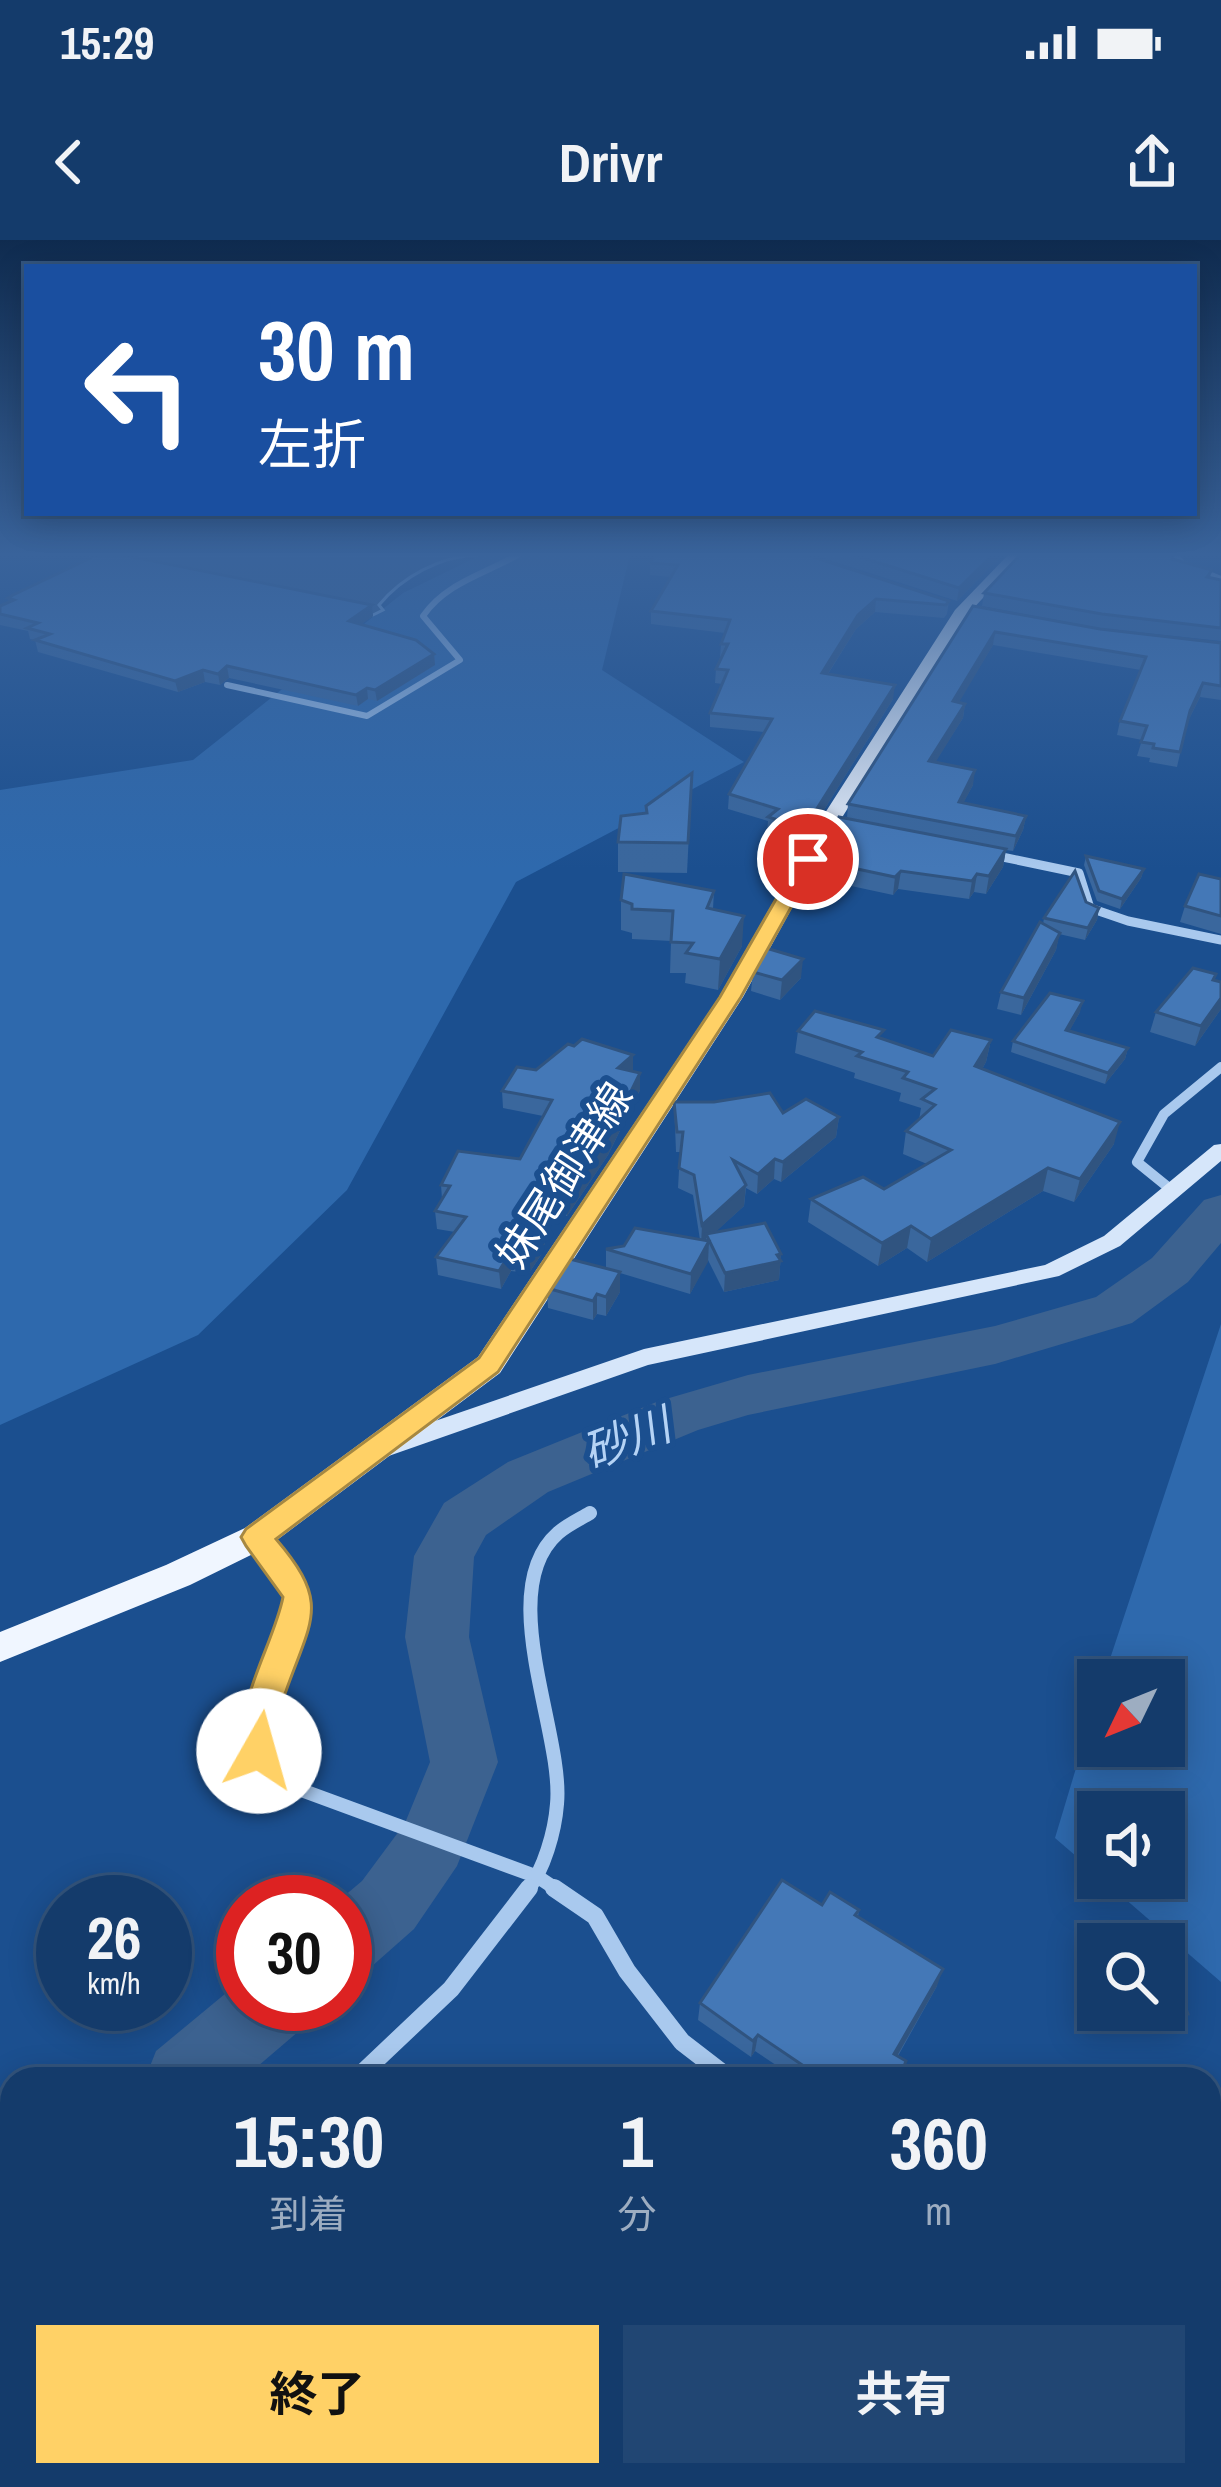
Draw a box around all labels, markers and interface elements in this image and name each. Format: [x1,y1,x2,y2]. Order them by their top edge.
text: 15:29 [60,12,154,73]
text: Drivr [559,126,662,199]
icon: back [36,129,102,195]
icon: share [1119,129,1185,195]
text: 30 m [258,293,415,406]
icon: left [60,312,216,468]
text: 左折 [258,408,366,481]
pin [757,808,859,910]
icon: arrive [775,826,841,892]
street label: 妹尾御津線 [483,1072,645,1278]
water label: 砂川 [573,1392,683,1483]
north arrow [1077,1659,1185,1767]
map controls [1077,1659,1185,2031]
position arrow [196,1688,322,1814]
button: sound [1077,1791,1185,1899]
speed limit sign: 30 [216,1875,372,2031]
text: 26 [87,1897,141,1978]
button: search [1077,1923,1185,2031]
text: km/h [87,1963,141,2003]
text: 15:30 [233,2092,384,2189]
text: 1 [620,2092,653,2189]
text: 360 [889,2094,988,2191]
text: m [925,2185,952,2237]
text: 到着 [270,2188,348,2240]
text: 分 [617,2188,656,2240]
button: 終了 [36,2325,599,2463]
button: 共有 [623,2325,1185,2463]

